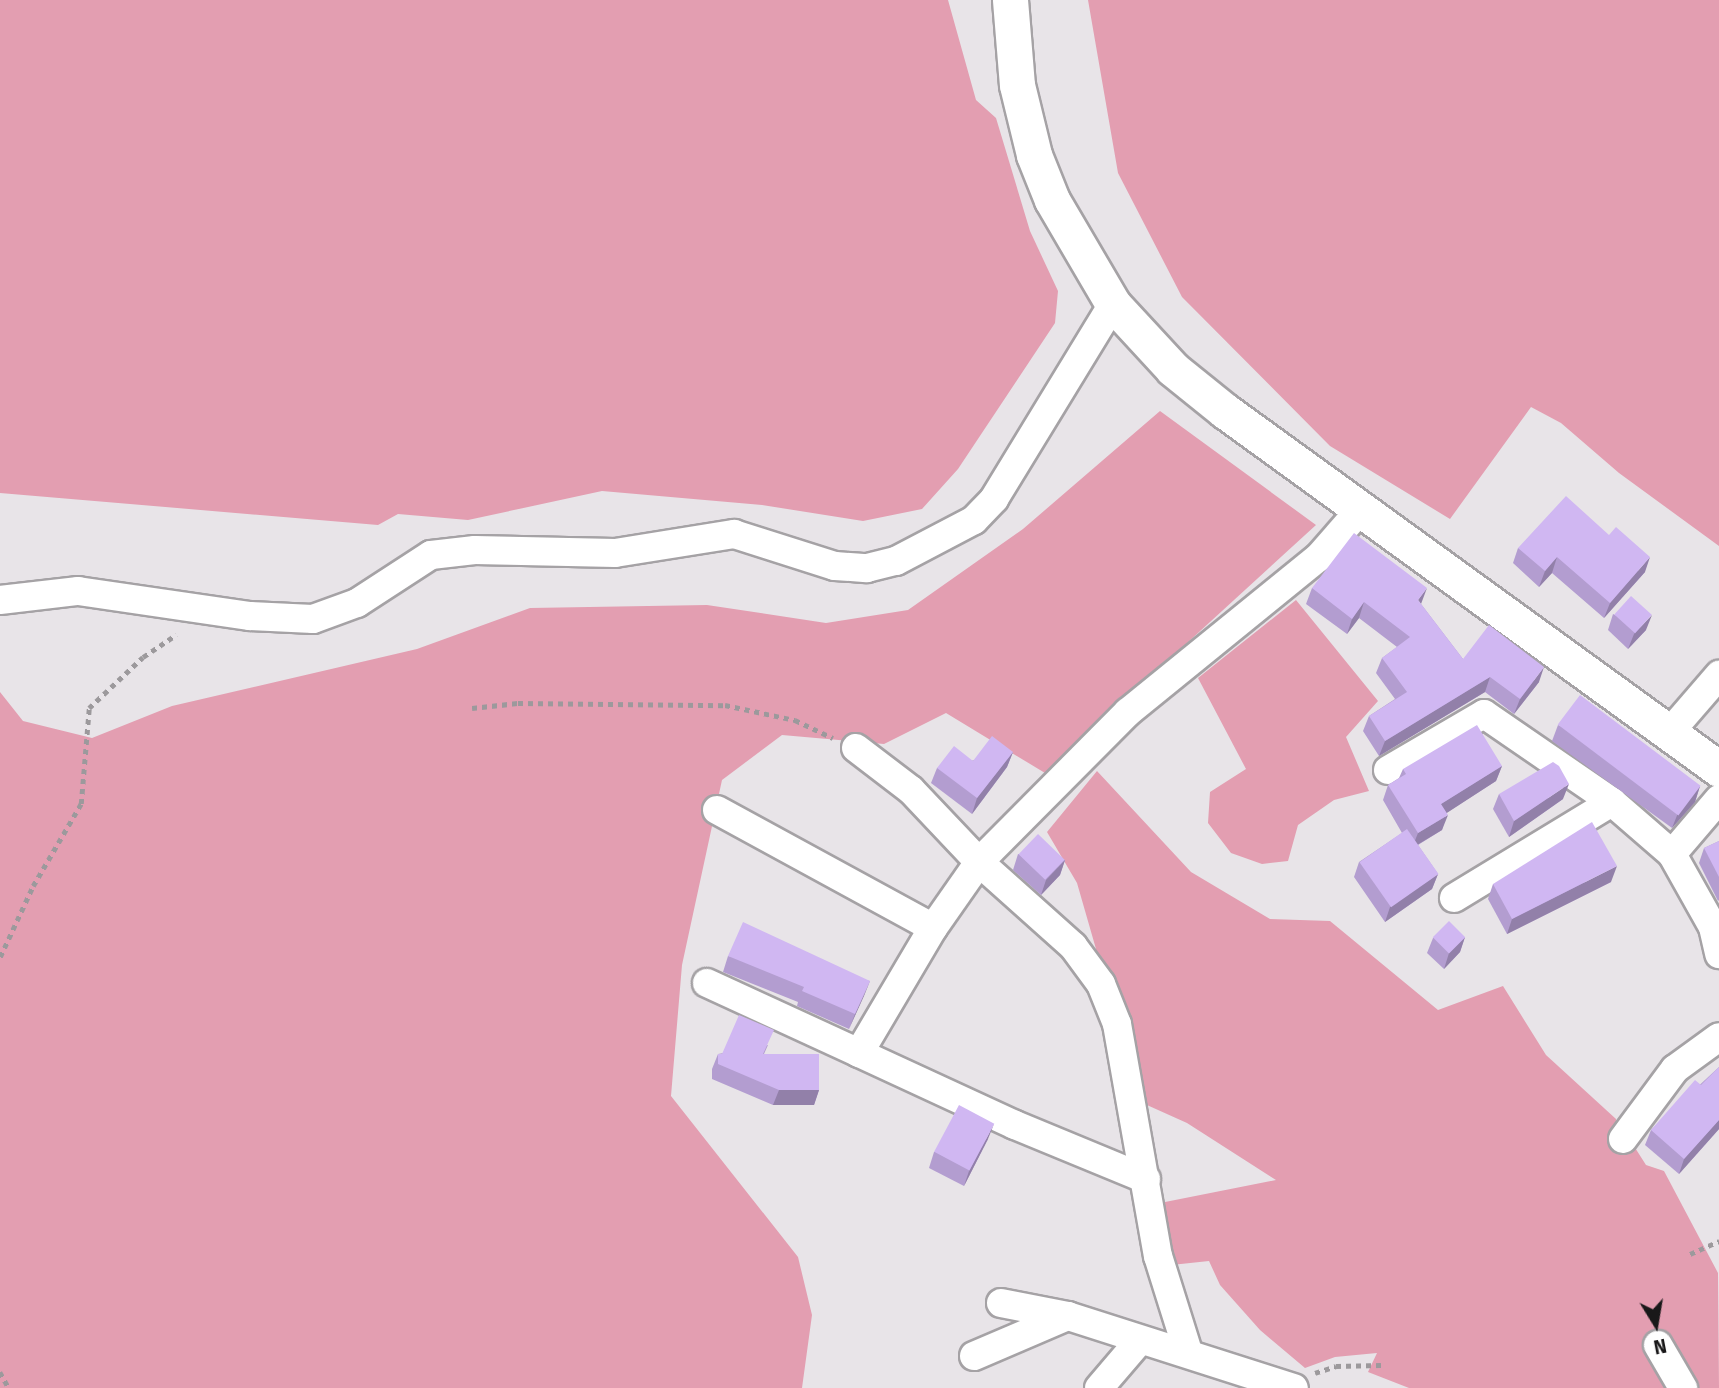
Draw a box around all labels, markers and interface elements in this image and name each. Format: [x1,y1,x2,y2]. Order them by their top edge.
north arrow [1621,1290,1691,1360]
text: N [1652,1334,1668,1359]

